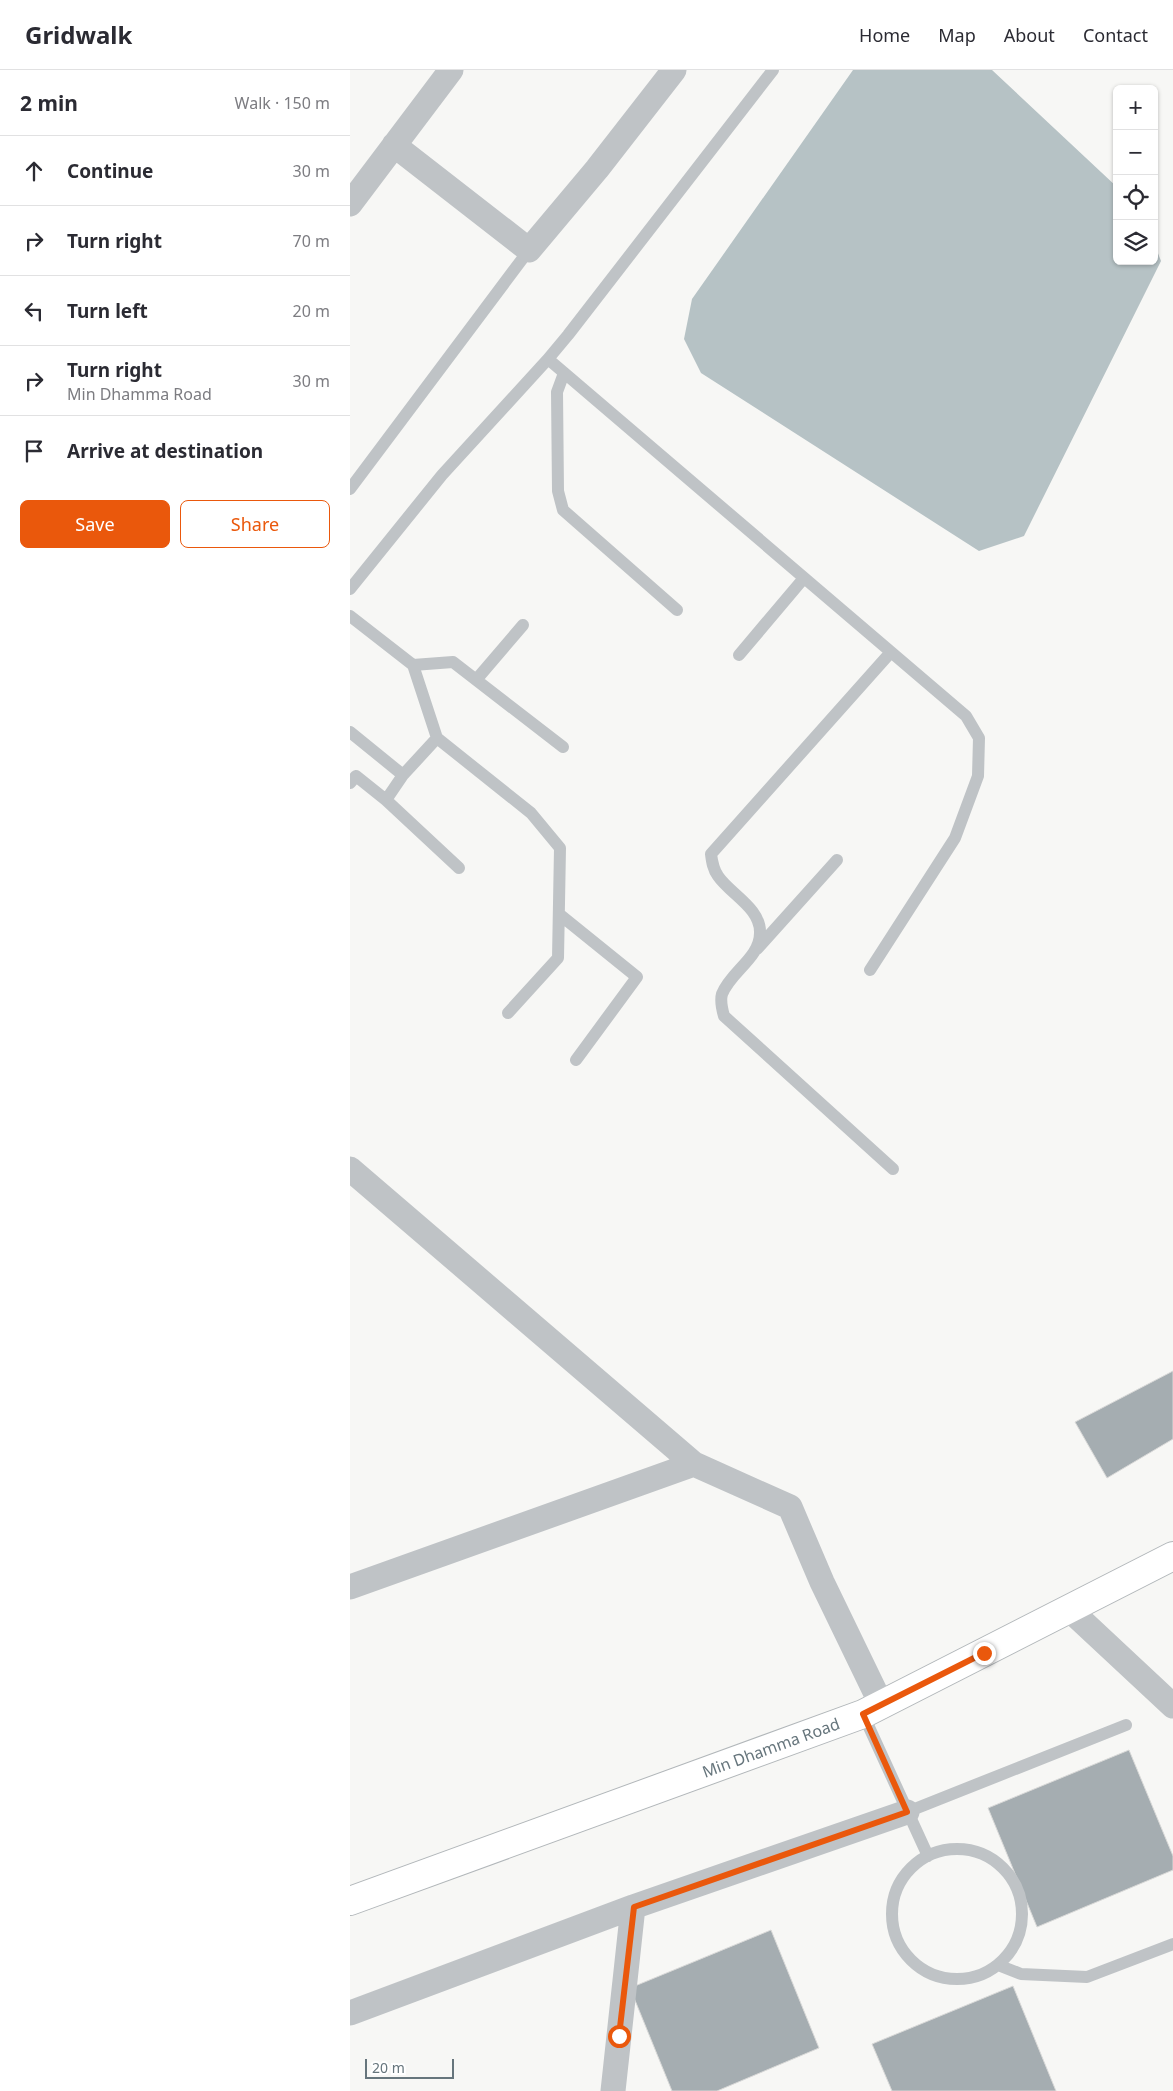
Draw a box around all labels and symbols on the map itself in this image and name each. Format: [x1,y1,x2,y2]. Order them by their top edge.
route end [973,1642,996,1665]
street label: Min Dhamma Road [699,1712,843,1783]
route start [608,2025,631,2048]
scale bar [365,2056,454,2079]

